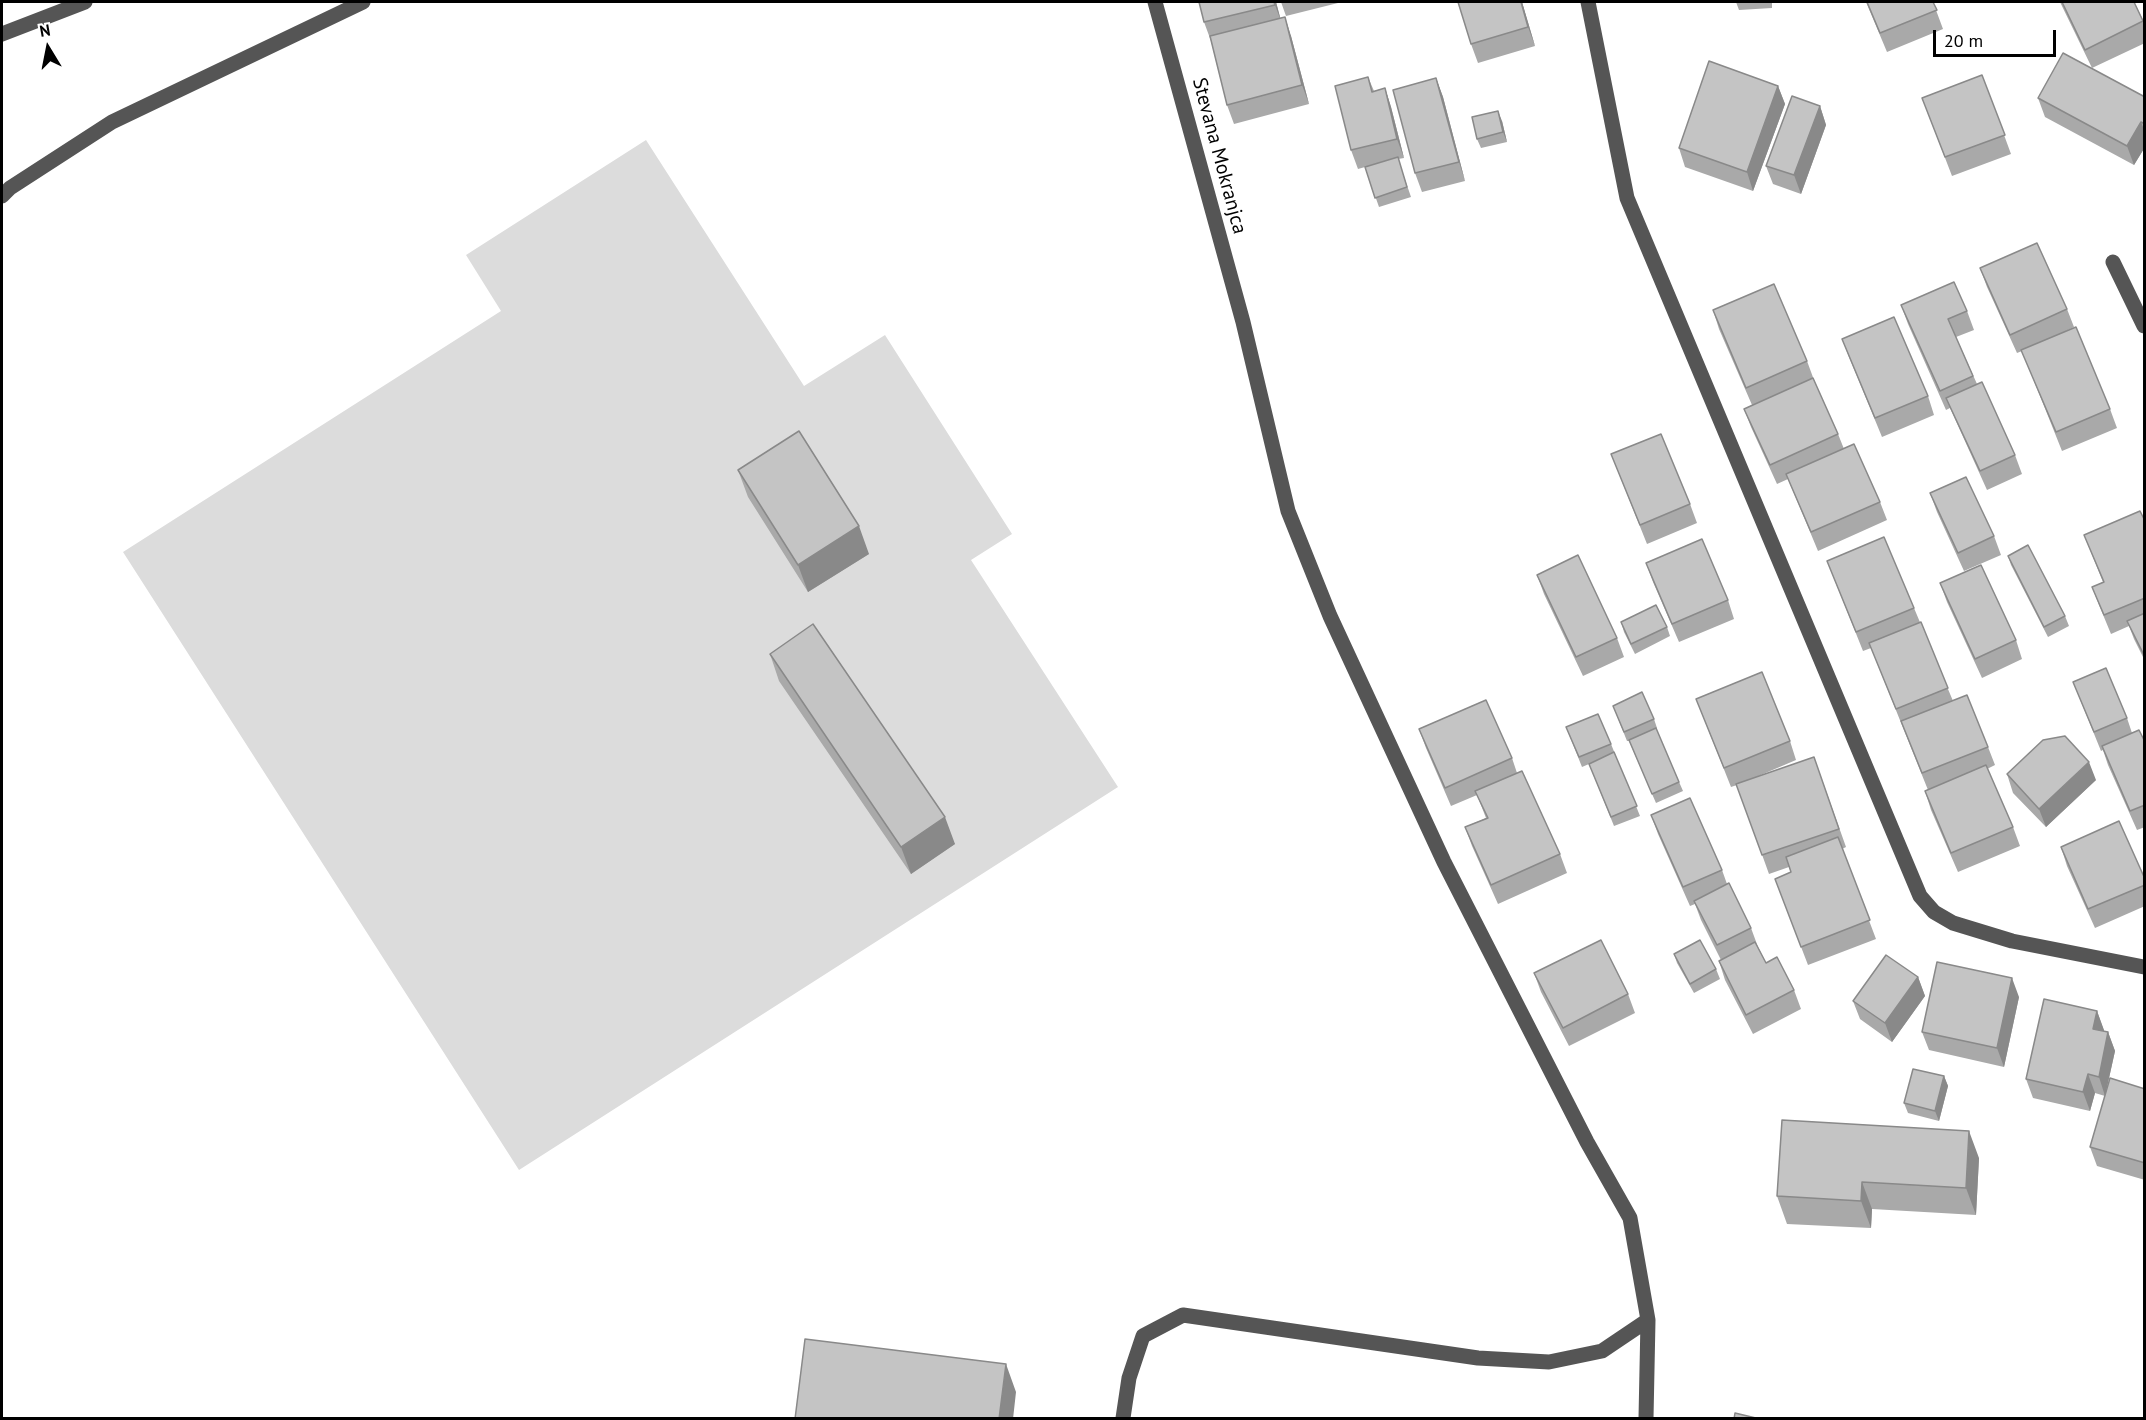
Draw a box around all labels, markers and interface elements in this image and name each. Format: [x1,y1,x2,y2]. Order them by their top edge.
north arrow [18,18,78,78]
scale bar [1936,18,2059,56]
text: N [38,20,52,41]
text: 20 m [1944,29,1983,52]
street label: Stevana Mokranjca [1187,75,1251,237]

